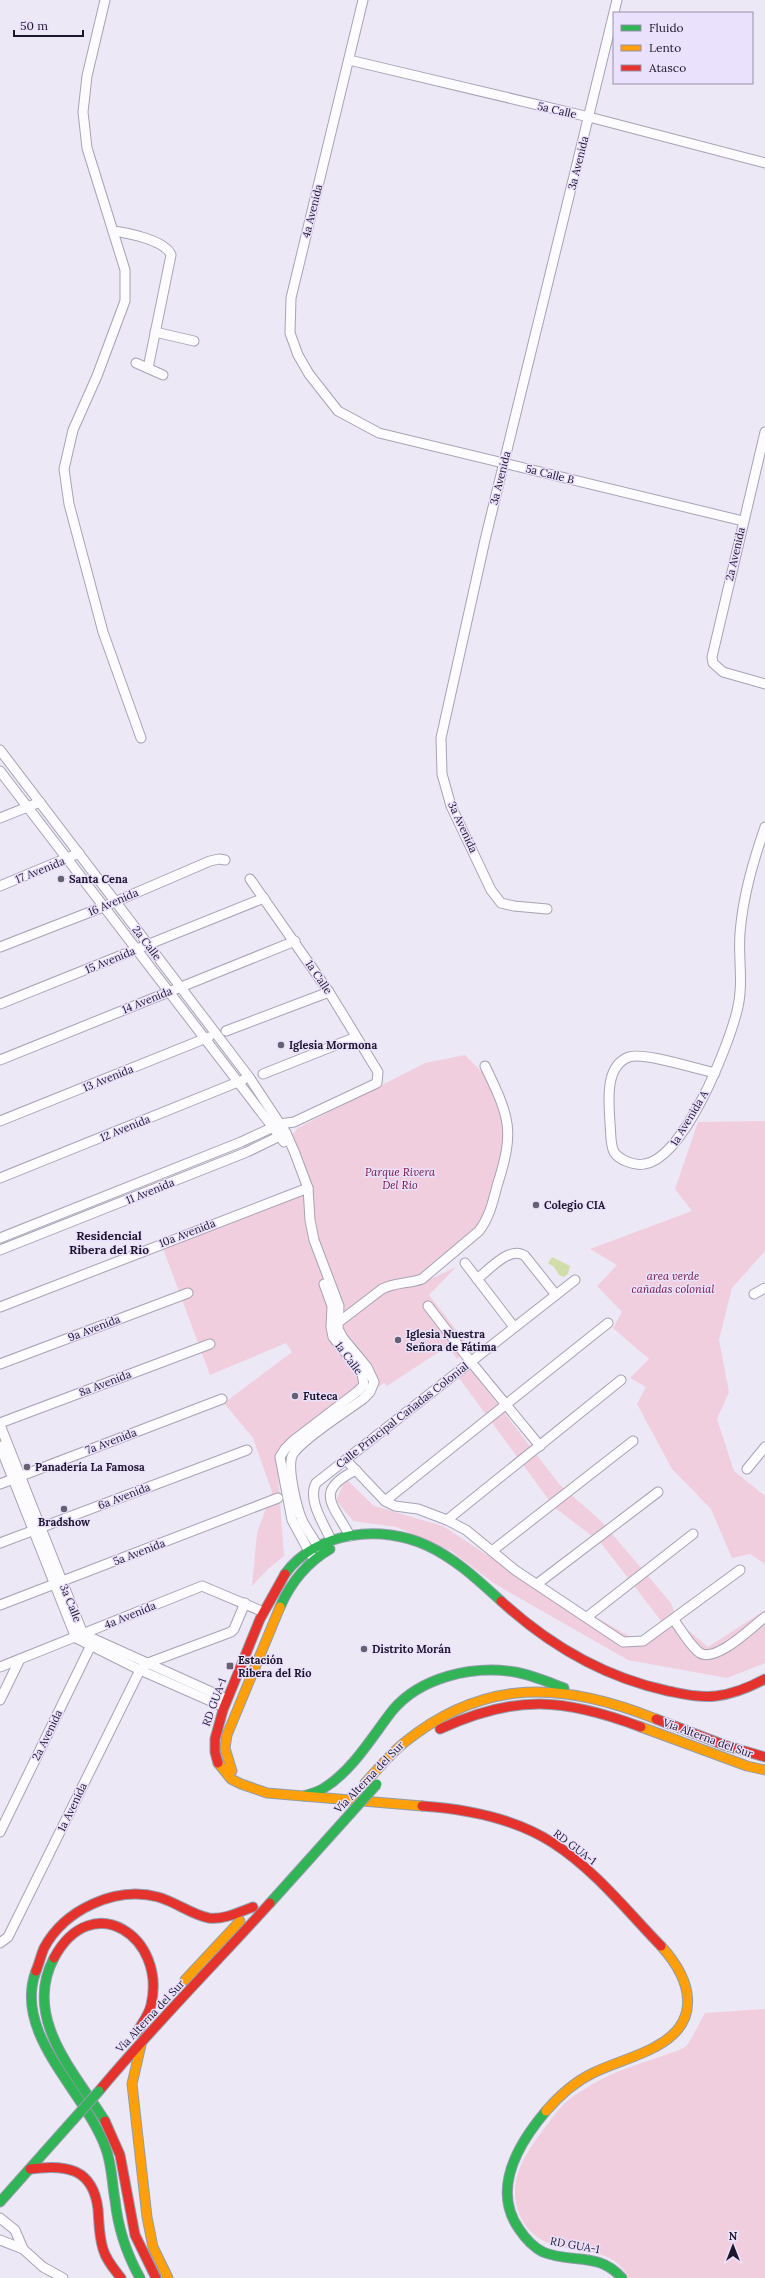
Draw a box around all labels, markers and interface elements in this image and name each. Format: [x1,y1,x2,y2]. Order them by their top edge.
scale bar [14,12,83,38]
legend [613,12,753,84]
text: 50 m [20,18,48,33]
text: Fluido [649,20,684,35]
text: Lento [649,40,681,55]
text: Atasco [648,60,686,75]
street label: 5a Calle [536,99,578,121]
street label: 3a Avenida [565,134,592,191]
street label: 4a Avenida [299,182,325,239]
street label: 3a Avenida [487,449,514,506]
street label: 5a Calle B [524,461,576,487]
street label: 2a Avenida [722,526,748,582]
street label: 3a Avenida [445,799,481,855]
street label: 17 Avenida [13,854,67,886]
place label: Santa Cena [69,872,128,886]
marker: Santa Cena [56,874,66,884]
street label: 16 Avenida [86,885,141,919]
street label: 2a Calle [129,923,165,963]
street label: 15 Avenida [83,943,138,976]
street label: 1a Calle [303,957,335,997]
street label: 14 Avenida [120,983,174,1016]
place label: Iglesia Mormona [289,1038,377,1052]
marker: Iglesia Mormona [276,1040,286,1050]
street label: 13 Avenida [81,1061,136,1094]
street label: 1a Avenida A [667,1087,712,1148]
street label: 12 Avenida [98,1111,152,1144]
park label: Parque Rivera Del Rio [365,1165,436,1192]
street label: 11 Avenida [124,1175,177,1207]
place label: Colegio CIA [544,1198,606,1212]
marker: Colegio CIA [531,1200,541,1210]
street label: 10a Avenida [157,1216,218,1250]
district label: Residencial Ribera del Rio [69,1228,149,1257]
park label: area verde cañadas colonial [631,1269,715,1296]
street label: 9a Avenida [66,1311,123,1344]
place label: Iglesia Nuestra Señora de Fátima [406,1327,497,1354]
marker: Iglesia Nuestra Señora de Fátima [393,1335,403,1345]
street label: 1a Calle [332,1339,366,1377]
street label: Calle Principal Cañadas Colonial [333,1359,471,1471]
street label: 8a Avenida [77,1367,133,1399]
place label: Futeca [303,1389,338,1403]
marker: Futeca [290,1391,300,1401]
street label: 7a Avenida [83,1425,139,1457]
place label: Panadería La Famosa [35,1460,145,1474]
marker: Panadería La Famosa [22,1462,32,1472]
street label: 6a Avenida [96,1479,153,1512]
marker: Bradshow [59,1504,69,1514]
place label: Bradshow [38,1515,90,1529]
street label: 5a Avenida [111,1536,167,1568]
street label: 3a Calle [57,1582,85,1624]
street label: 4a Avenida [102,1598,158,1632]
place label: Distrito Morán [372,1642,451,1656]
marker: Distrito Morán [359,1644,369,1654]
place label: Estación Ribera del Río [238,1653,311,1680]
marker: Estación Ribera del Río [225,1661,235,1671]
street label: RD GUA-1 [199,1676,229,1728]
street label: 2a Avenida [29,1707,65,1763]
street label: Vía Alterna del Sur [660,1715,755,1761]
street label: Vía Alterna del Sur [330,1738,407,1817]
street label: 1a Avenida [54,1780,90,1834]
street label: RD GUA-1 [551,1826,599,1868]
street label: Vía Alterna del Sur [112,1976,188,2056]
north arrow [713,2226,753,2266]
text: N [729,2229,738,2243]
street label: RD GUA-1 [549,2234,601,2256]

